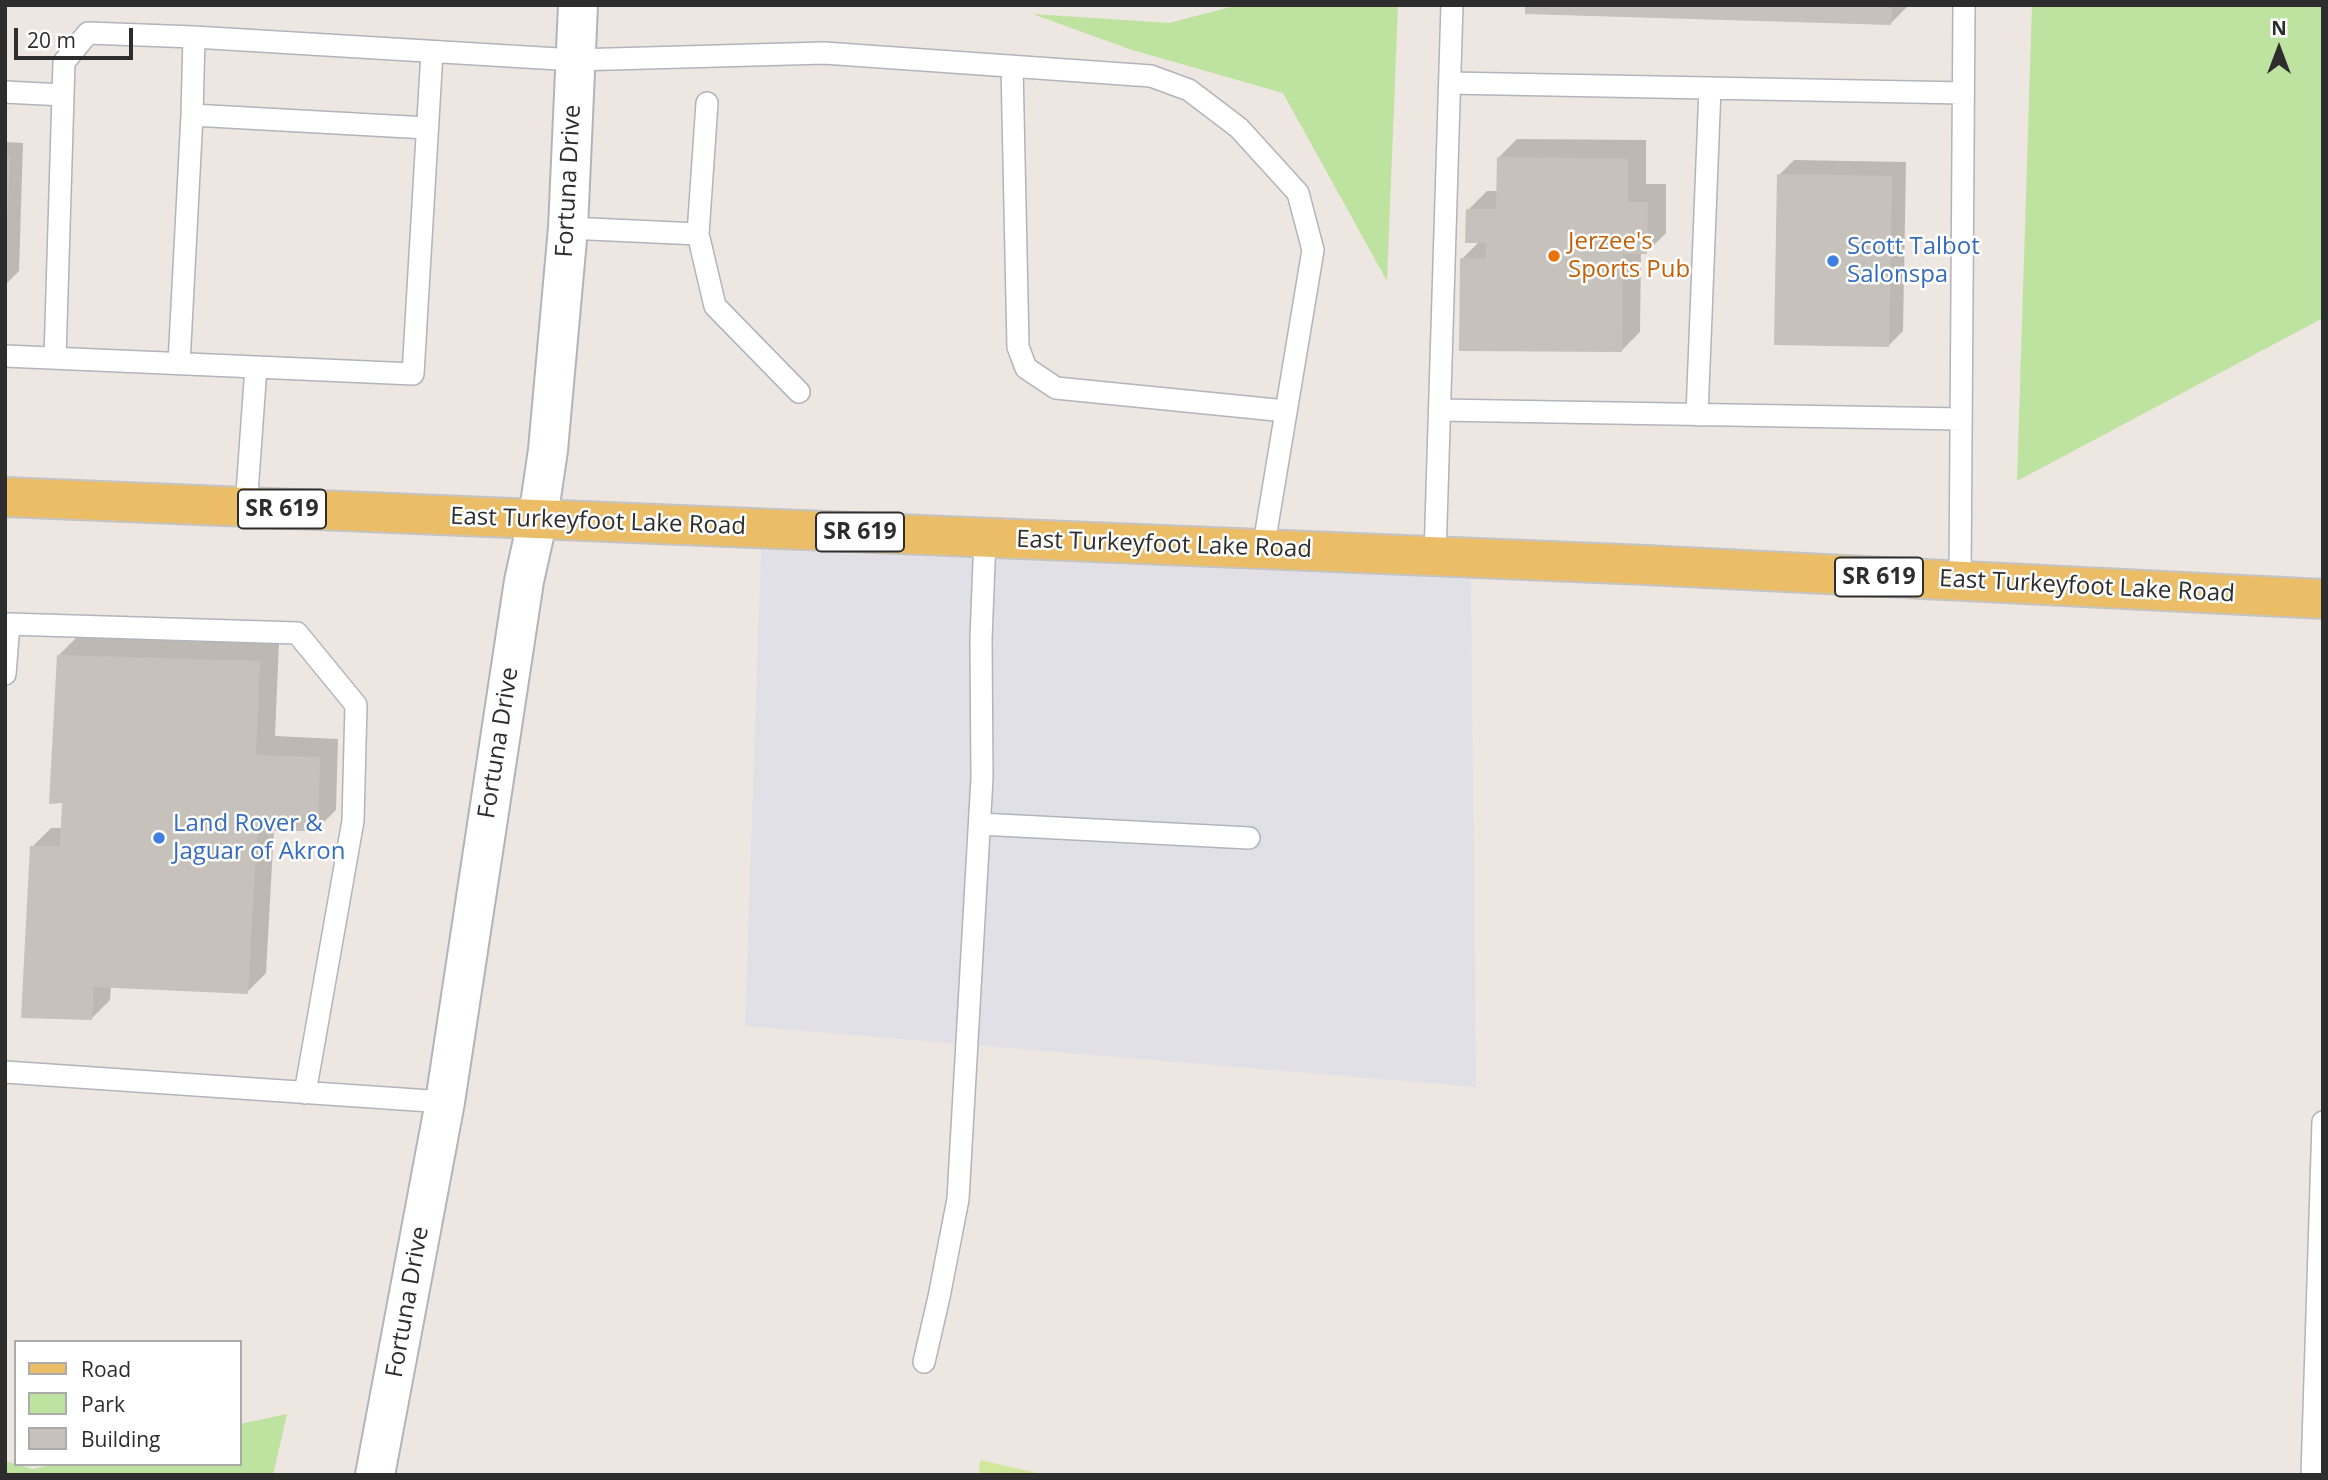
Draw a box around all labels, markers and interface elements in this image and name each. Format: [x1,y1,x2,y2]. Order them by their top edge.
scale bar [18,14,136,58]
north arrow [2244,14,2314,84]
text: N [2271,15,2287,41]
text: 20 m [27,26,76,54]
street label: Fortuna Drive [551,104,587,258]
place label: Jerzee's Sports Pub [1568,228,1690,284]
place label: Scott Talbot Salonspa [1847,233,1980,289]
marker: Jerzee's Sports Pub [1546,248,1562,264]
marker: Scott Talbot Salonspa [1825,253,1841,269]
road number: SR 619 [238,489,326,528]
street label: East Turkeyfoot Lake Road [450,502,746,542]
road number: SR 619 [816,512,904,552]
street label: East Turkeyfoot Lake Road [1016,525,1312,565]
road number: SR 619 [1835,558,1923,596]
street label: East Turkeyfoot Lake Road [1938,565,2236,609]
street label: Fortuna Drive [473,665,525,821]
place label: Land Rover & Jaguar of Akron [173,810,345,866]
marker: Land Rover & Jaguar of Akron [151,830,167,846]
street label: Fortuna Drive [381,1224,435,1380]
legend [14,1340,242,1466]
text: Road [81,1355,131,1383]
text: Park [81,1390,125,1418]
text: Building [81,1425,160,1453]

